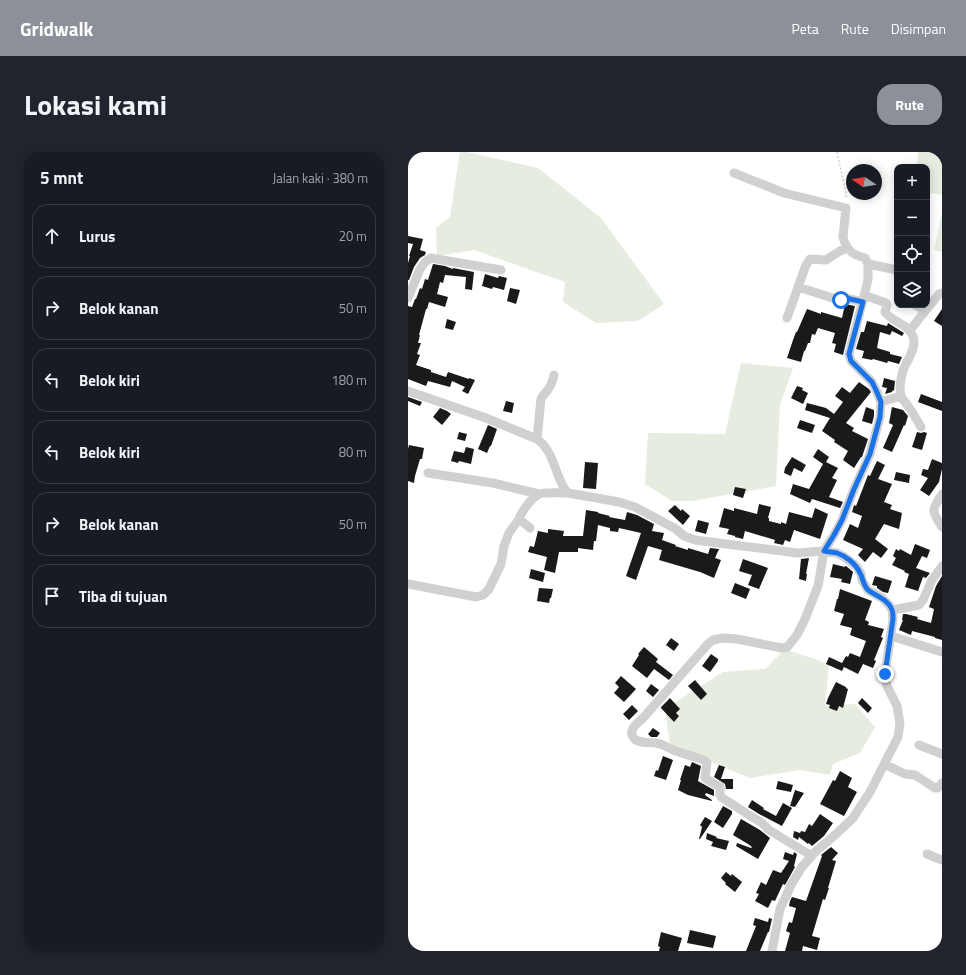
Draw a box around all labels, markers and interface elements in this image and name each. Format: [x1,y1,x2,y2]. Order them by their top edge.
text: Gridwalk [20,14,93,43]
text: Peta [792,18,819,39]
text: Rute [841,18,869,39]
text: Disimpan [891,18,946,39]
text: Lokasi kami [24,83,167,126]
button: Rute [877,84,942,125]
north arrow [846,164,882,200]
map controls [894,164,930,308]
button: + [894,164,930,200]
text: 5 mnt [40,165,83,191]
text: Jalan kaki · 380 m [272,168,368,188]
button: − [894,200,930,236]
icon: ahead [41,225,63,247]
text: Lurus [79,225,115,248]
text: 20 m [339,226,367,246]
button: locate [894,236,930,272]
button: layers [894,272,930,308]
route start [832,291,850,309]
icon: right [41,297,63,319]
text: Belok kanan [79,297,159,320]
text: 50 m [339,298,367,318]
icon: left [41,369,63,391]
text: Belok kiri [79,369,140,392]
text: 180 m [331,370,367,390]
icon: left [41,441,63,463]
text: Belok kiri [79,441,140,464]
text: 80 m [339,442,367,462]
icon: right [41,513,63,535]
text: Belok kanan [79,513,159,536]
text: 50 m [339,514,367,534]
icon: arrive [41,585,63,607]
text: Tiba di tujuan [79,585,167,608]
route end [876,665,894,683]

